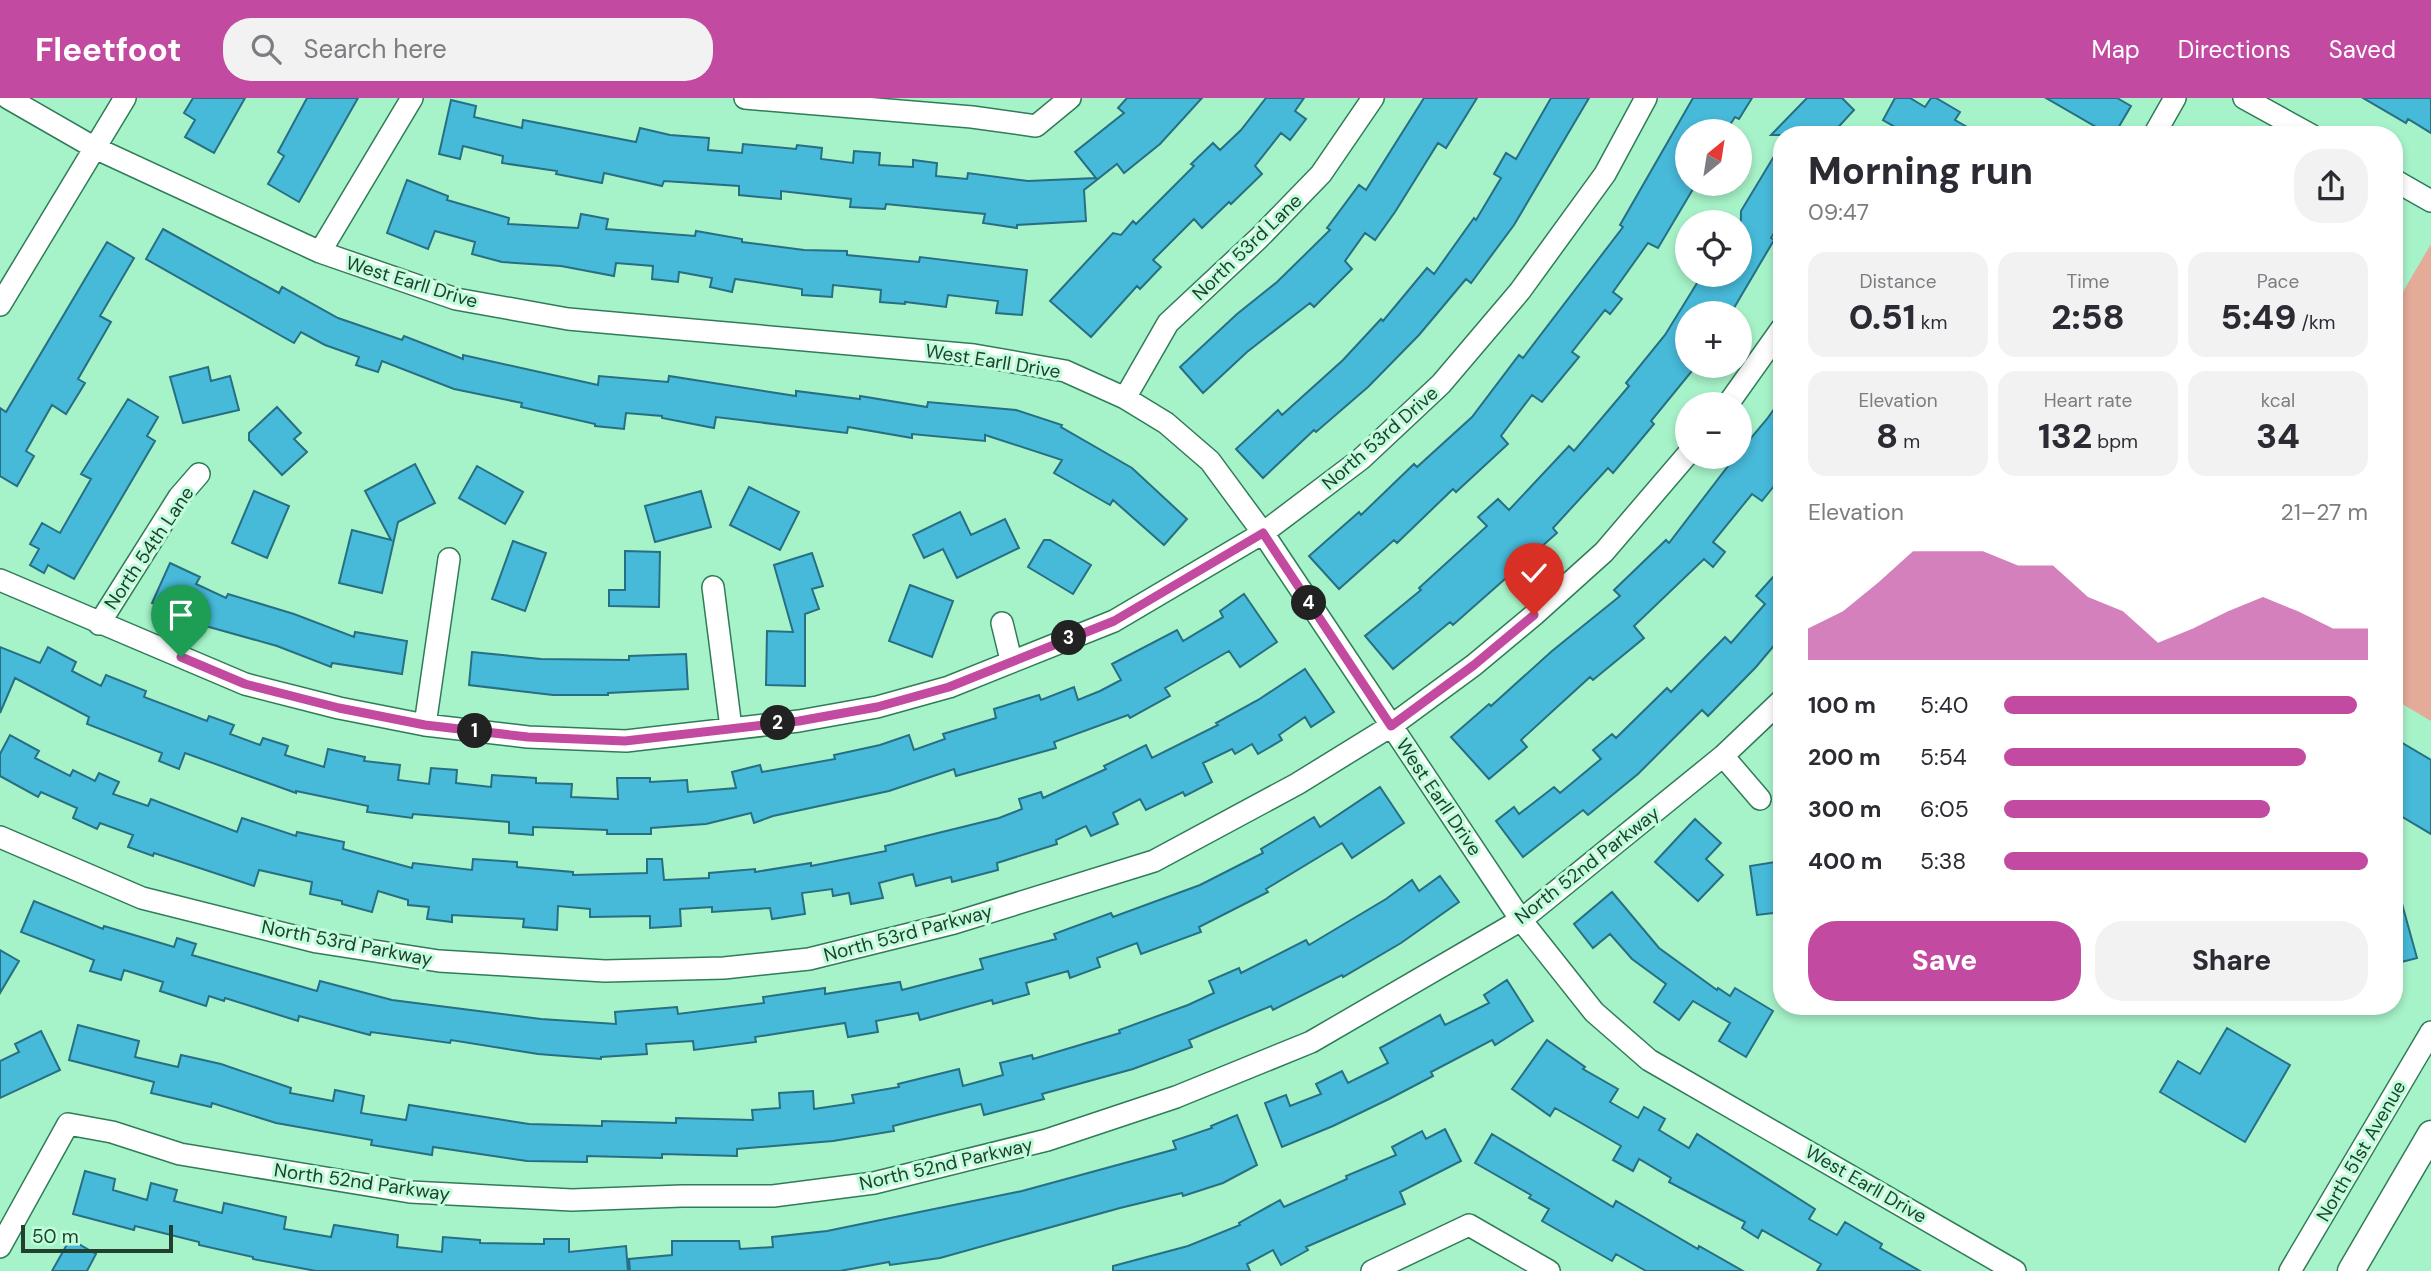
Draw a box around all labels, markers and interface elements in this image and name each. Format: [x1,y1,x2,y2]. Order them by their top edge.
search box [223,18,713,81]
text: Fleetfoot [35,28,181,71]
icon: search [247,30,285,68]
text: Search here [303,32,447,66]
text: Map [2092,34,2140,65]
text: Directions [2178,34,2291,65]
text: Saved [2329,34,2396,65]
north arrow [1675,119,1752,196]
map controls [1675,119,1752,469]
text: Morning run [1808,146,2033,196]
button: share [2294,149,2368,223]
street label: North 53rd Lane [1187,188,1307,306]
text: 09:47 [1808,197,1869,227]
button: locate [1675,210,1752,287]
street label: West Earll Drive [343,250,481,314]
text: Distance [1859,269,1937,294]
text: Time [2067,269,2109,294]
text: Pace [2257,269,2299,294]
text: 0.51 [1849,294,1916,340]
text: 2:58 [2051,294,2125,340]
text: 5:49 [2220,294,2297,340]
button: + [1675,301,1752,378]
text: km [1916,310,1947,335]
text: /km [2297,310,2336,335]
street label: West Earll Drive [924,338,1062,384]
street label: North 53rd Drive [1317,381,1443,495]
text: Elevation [1858,388,1938,413]
text: Heart rate [2044,388,2132,413]
text: kcal [2261,388,2295,413]
button: − [1675,392,1752,469]
text: 8 [1876,413,1898,459]
text: 132 [2038,413,2092,459]
text: 34 [2256,413,2300,459]
text: m [1898,429,1920,454]
text: bpm [2092,429,2138,454]
street label: North 54th Lane [99,482,199,614]
text: Elevation [1808,497,1904,527]
text: 21–27 m [2280,497,2368,527]
pin [1504,543,1564,615]
icon: check [1515,554,1553,592]
pin [151,585,211,657]
pin: 4 [1292,586,1326,620]
text: 4 [1302,590,1315,615]
icon: arrive [162,596,200,634]
pin: 3 [1052,620,1086,656]
text: 3 [1063,625,1074,650]
text: 100 m [1808,690,1876,720]
text: 5:40 [1920,690,1968,720]
pin: 2 [760,706,796,740]
text: 2 [772,710,783,735]
pin: 1 [458,714,492,748]
text: 1 [471,718,478,743]
street label: West Earll Drive [1390,733,1488,861]
text: 200 m [1808,742,1881,772]
text: 5:54 [1920,742,1967,772]
text: 300 m [1808,794,1881,824]
text: 6:05 [1920,794,1969,824]
street label: North 52nd Parkway [1509,800,1665,929]
text: 400 m [1808,846,1882,876]
text: 5:38 [1920,846,1966,876]
street label: North 53rd Parkway [821,898,995,968]
street label: North 53rd Parkway [259,914,435,972]
button: Save [1808,921,2081,1001]
button: Share [2095,921,2368,1001]
street label: North 51st Avenue [2311,1076,2411,1226]
street label: North 52nd Parkway [857,1132,1036,1196]
street label: West Earll Drive [1801,1139,1931,1229]
street label: North 52nd Parkway [273,1157,452,1207]
scale bar [21,1222,173,1254]
text: 50 m [32,1224,79,1249]

